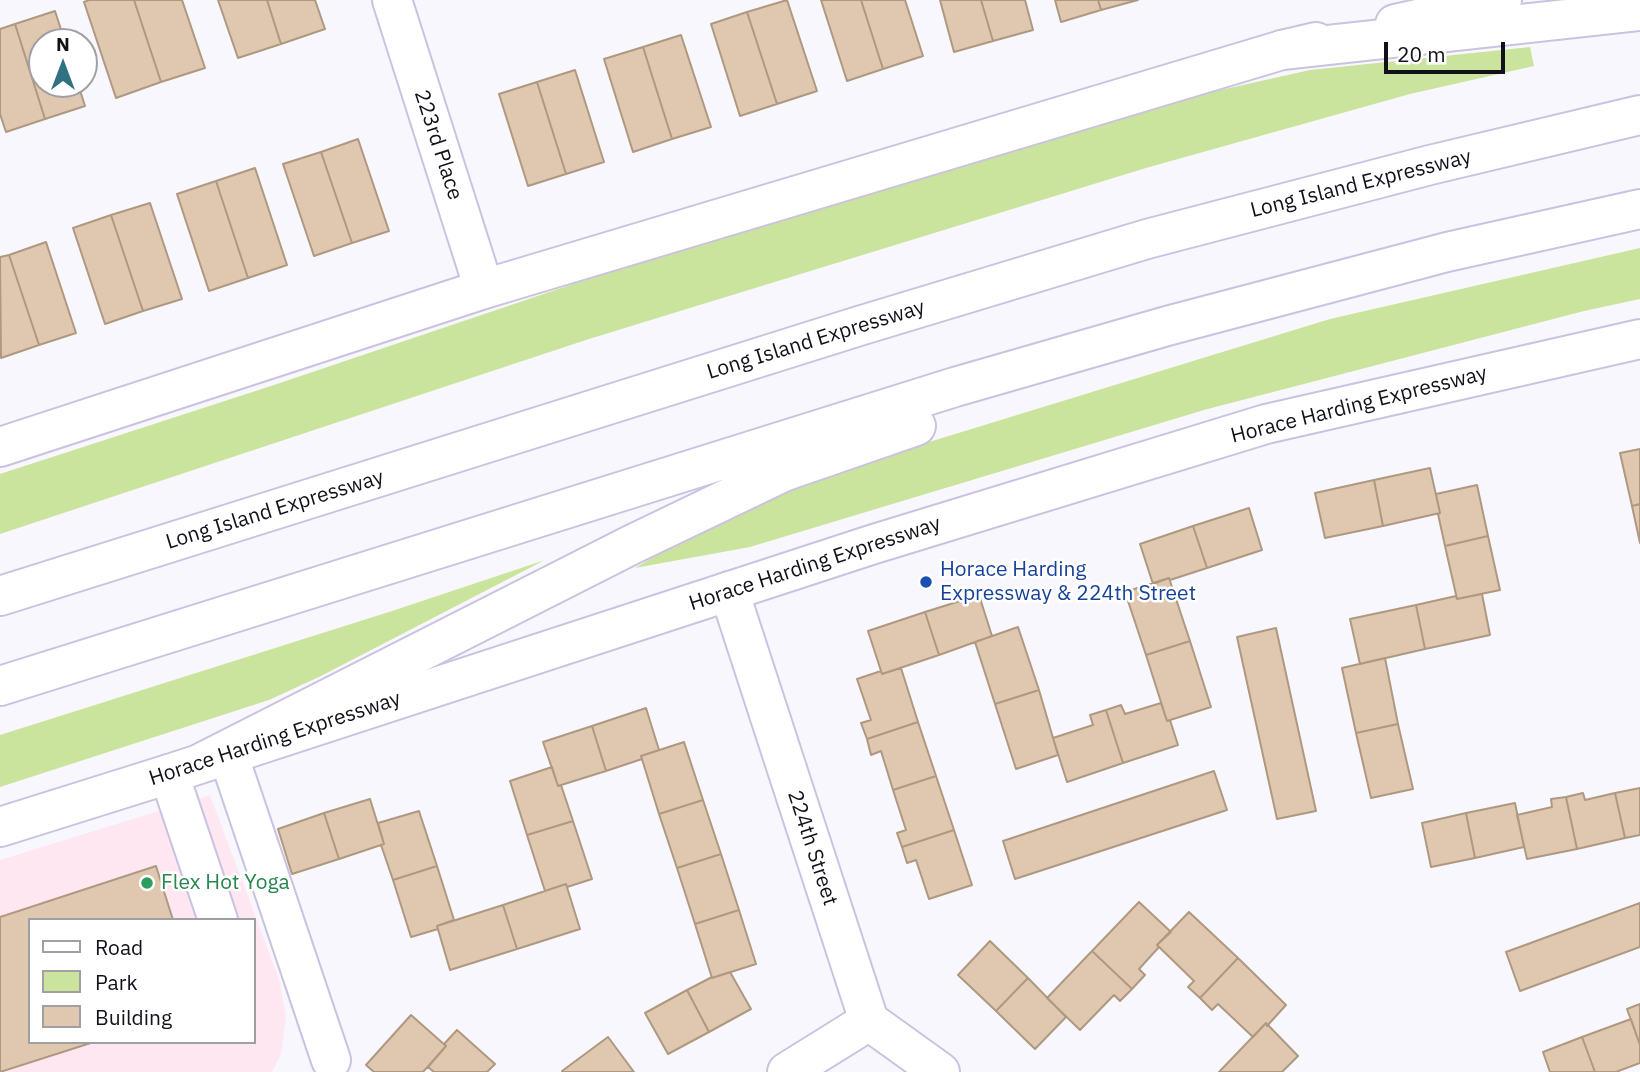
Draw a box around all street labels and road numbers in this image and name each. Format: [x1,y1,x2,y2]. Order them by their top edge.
street label: 223rd Place [408,87,468,203]
street label: Long Island Expressway [1248,144,1474,224]
street label: Long Island Expressway [704,295,928,385]
street label: Horace Harding Expressway [1228,361,1490,449]
street label: Long Island Expressway [163,465,387,555]
street label: Horace Harding Expressway [686,511,944,617]
street label: Horace Harding Expressway [146,686,404,792]
street label: 224th Street [782,787,842,909]

